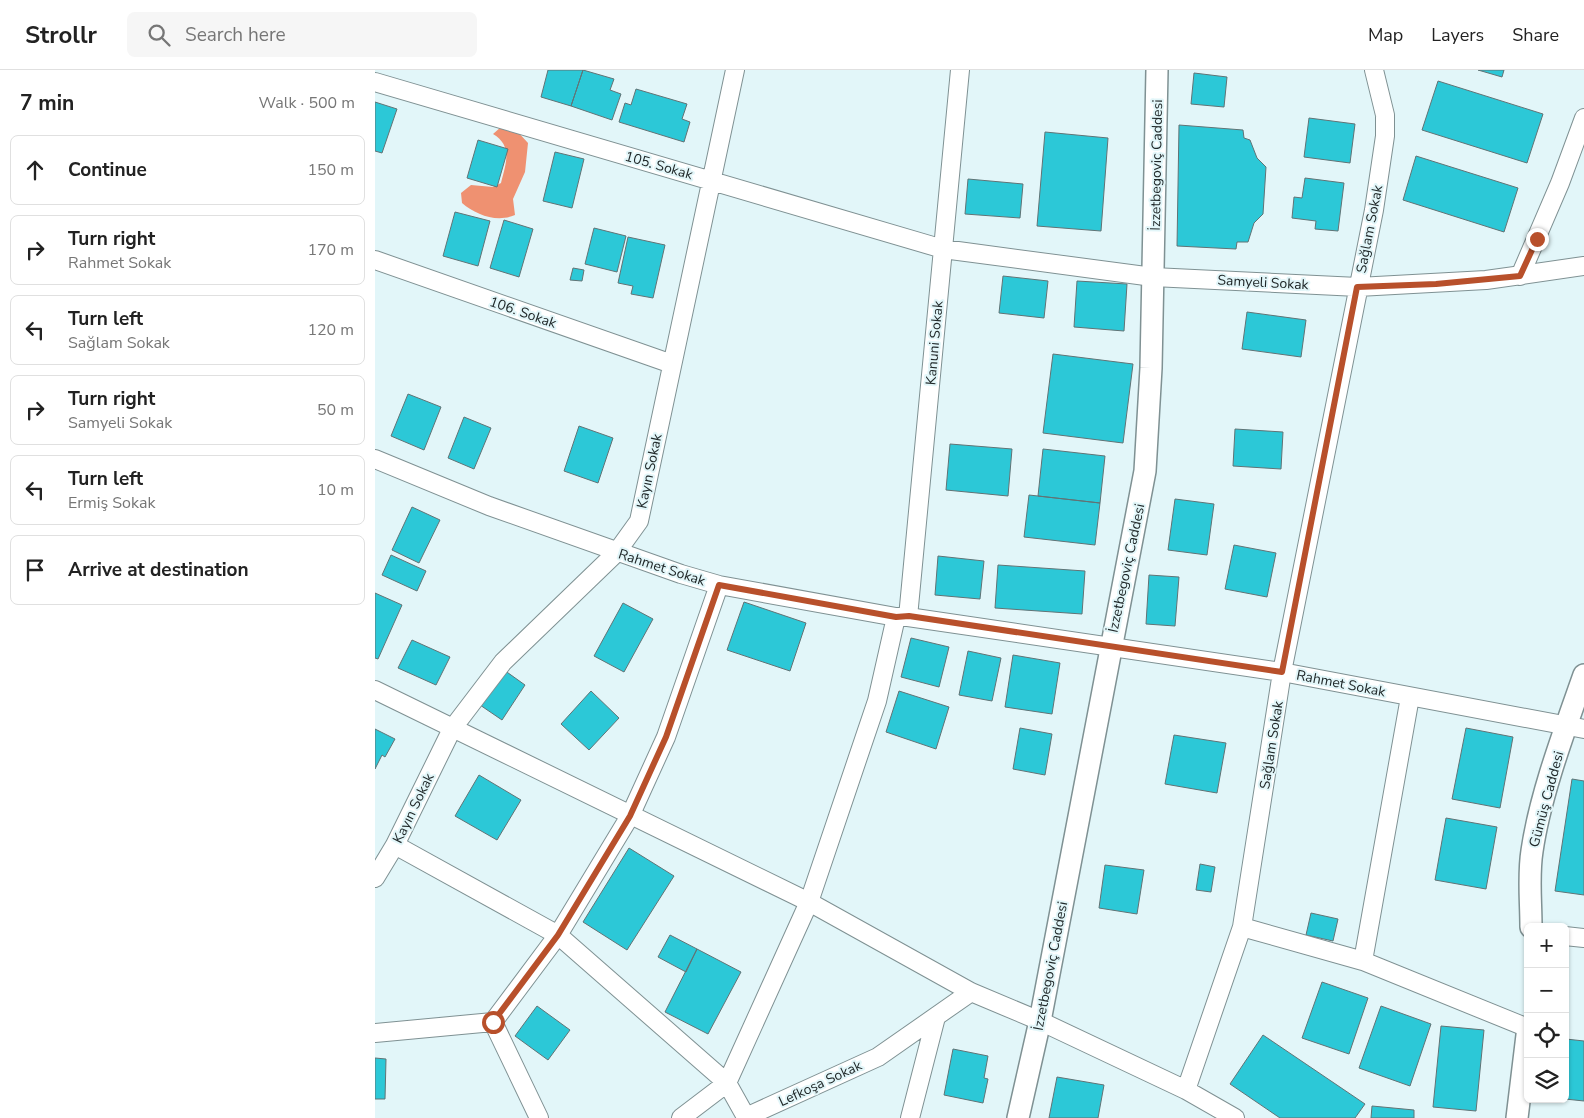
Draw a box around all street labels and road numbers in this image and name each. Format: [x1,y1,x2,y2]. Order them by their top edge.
street label: İzzetbegoviç Caddesi [1146,99,1167,231]
street label: 105. Sokak [623,147,696,184]
street label: Sağlam Sokak [1352,183,1388,275]
street label: Samyeli Sokak [1217,271,1310,294]
street label: 106. Sokak [487,292,560,333]
street label: Kanuni Sokak [921,299,948,386]
street label: Kayın Sokak [632,431,667,510]
street label: İzzetbegoviç Caddesi [1104,502,1149,634]
street label: Rahmet Sokak [616,544,709,591]
street label: Rahmet Sokak [1295,666,1388,702]
street label: Sağlam Sokak [1255,699,1288,791]
street label: Gümüş Caddesi [1525,749,1568,849]
street label: Kayın Sokak [388,769,439,846]
street label: İzzetbegoviç Caddesi [1029,900,1072,1032]
street label: Lefkoşa Sokak [776,1055,866,1111]

